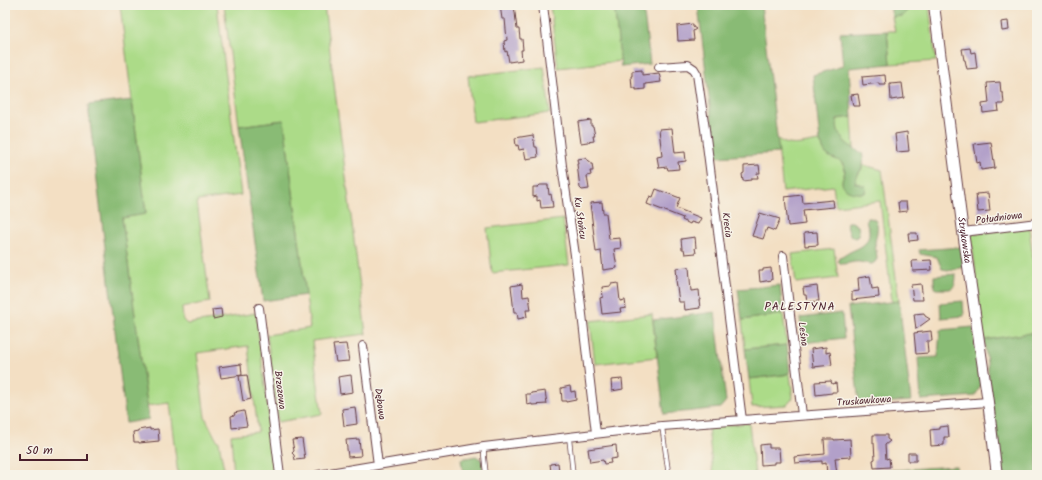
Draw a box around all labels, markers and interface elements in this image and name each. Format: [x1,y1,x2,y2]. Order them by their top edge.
street label: Ku Słońcu [569,196,591,240]
street label: Południowa [975,207,1024,229]
street label: Krecia [718,211,737,239]
street label: Strykowska [953,216,976,265]
district label: PALESTYNA [764,297,836,316]
street label: Leśna [794,321,812,347]
street label: Brzozowa [270,370,290,411]
street label: Dębowa [370,387,390,421]
street label: Truskawkowa [836,391,892,411]
scale bar [20,436,87,462]
text: 50 m [26,441,53,460]

